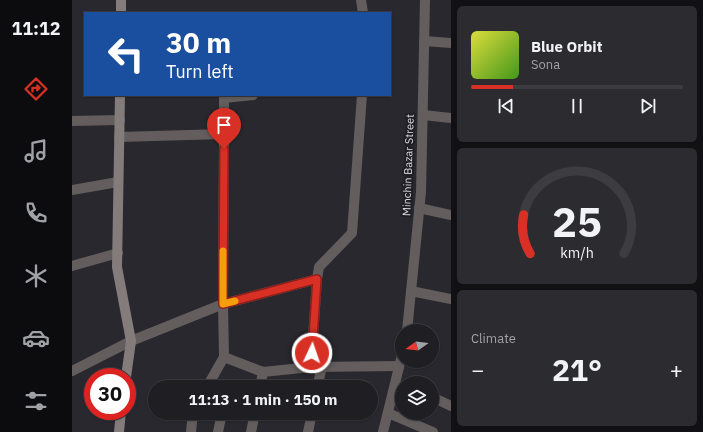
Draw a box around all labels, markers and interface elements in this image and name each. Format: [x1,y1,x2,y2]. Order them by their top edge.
text: 11:12 [11,17,61,40]
text: 30 m [166,24,231,61]
icon: left [100,28,152,80]
text: Blue Orbit [531,37,602,56]
text: Sona [531,56,560,73]
text: Turn left [166,60,234,83]
icon: directions [22,75,50,103]
icon: previous [495,95,517,117]
icon: pause [566,95,588,117]
icon: next [637,95,659,117]
pin [207,108,241,149]
icon: arrive [213,114,235,136]
street label: Minchin Bazar Street [399,114,417,216]
icon: music [22,137,50,165]
text: 25 [552,194,602,248]
icon: phone [22,199,50,227]
text: km/h [560,243,594,262]
icon: climate [22,262,50,290]
icon: car [22,324,50,352]
north arrow [395,324,439,368]
map controls [395,324,439,420]
text: Climate [471,330,516,347]
position arrow [291,332,333,374]
text: 21° [552,350,602,389]
text: − [471,355,484,384]
text: + [670,355,683,384]
speed limit sign: 30 [84,368,136,420]
button: layers [395,376,439,420]
icon: filters [22,387,50,415]
text: 11:13 · 1 min · 150 m [189,390,337,409]

